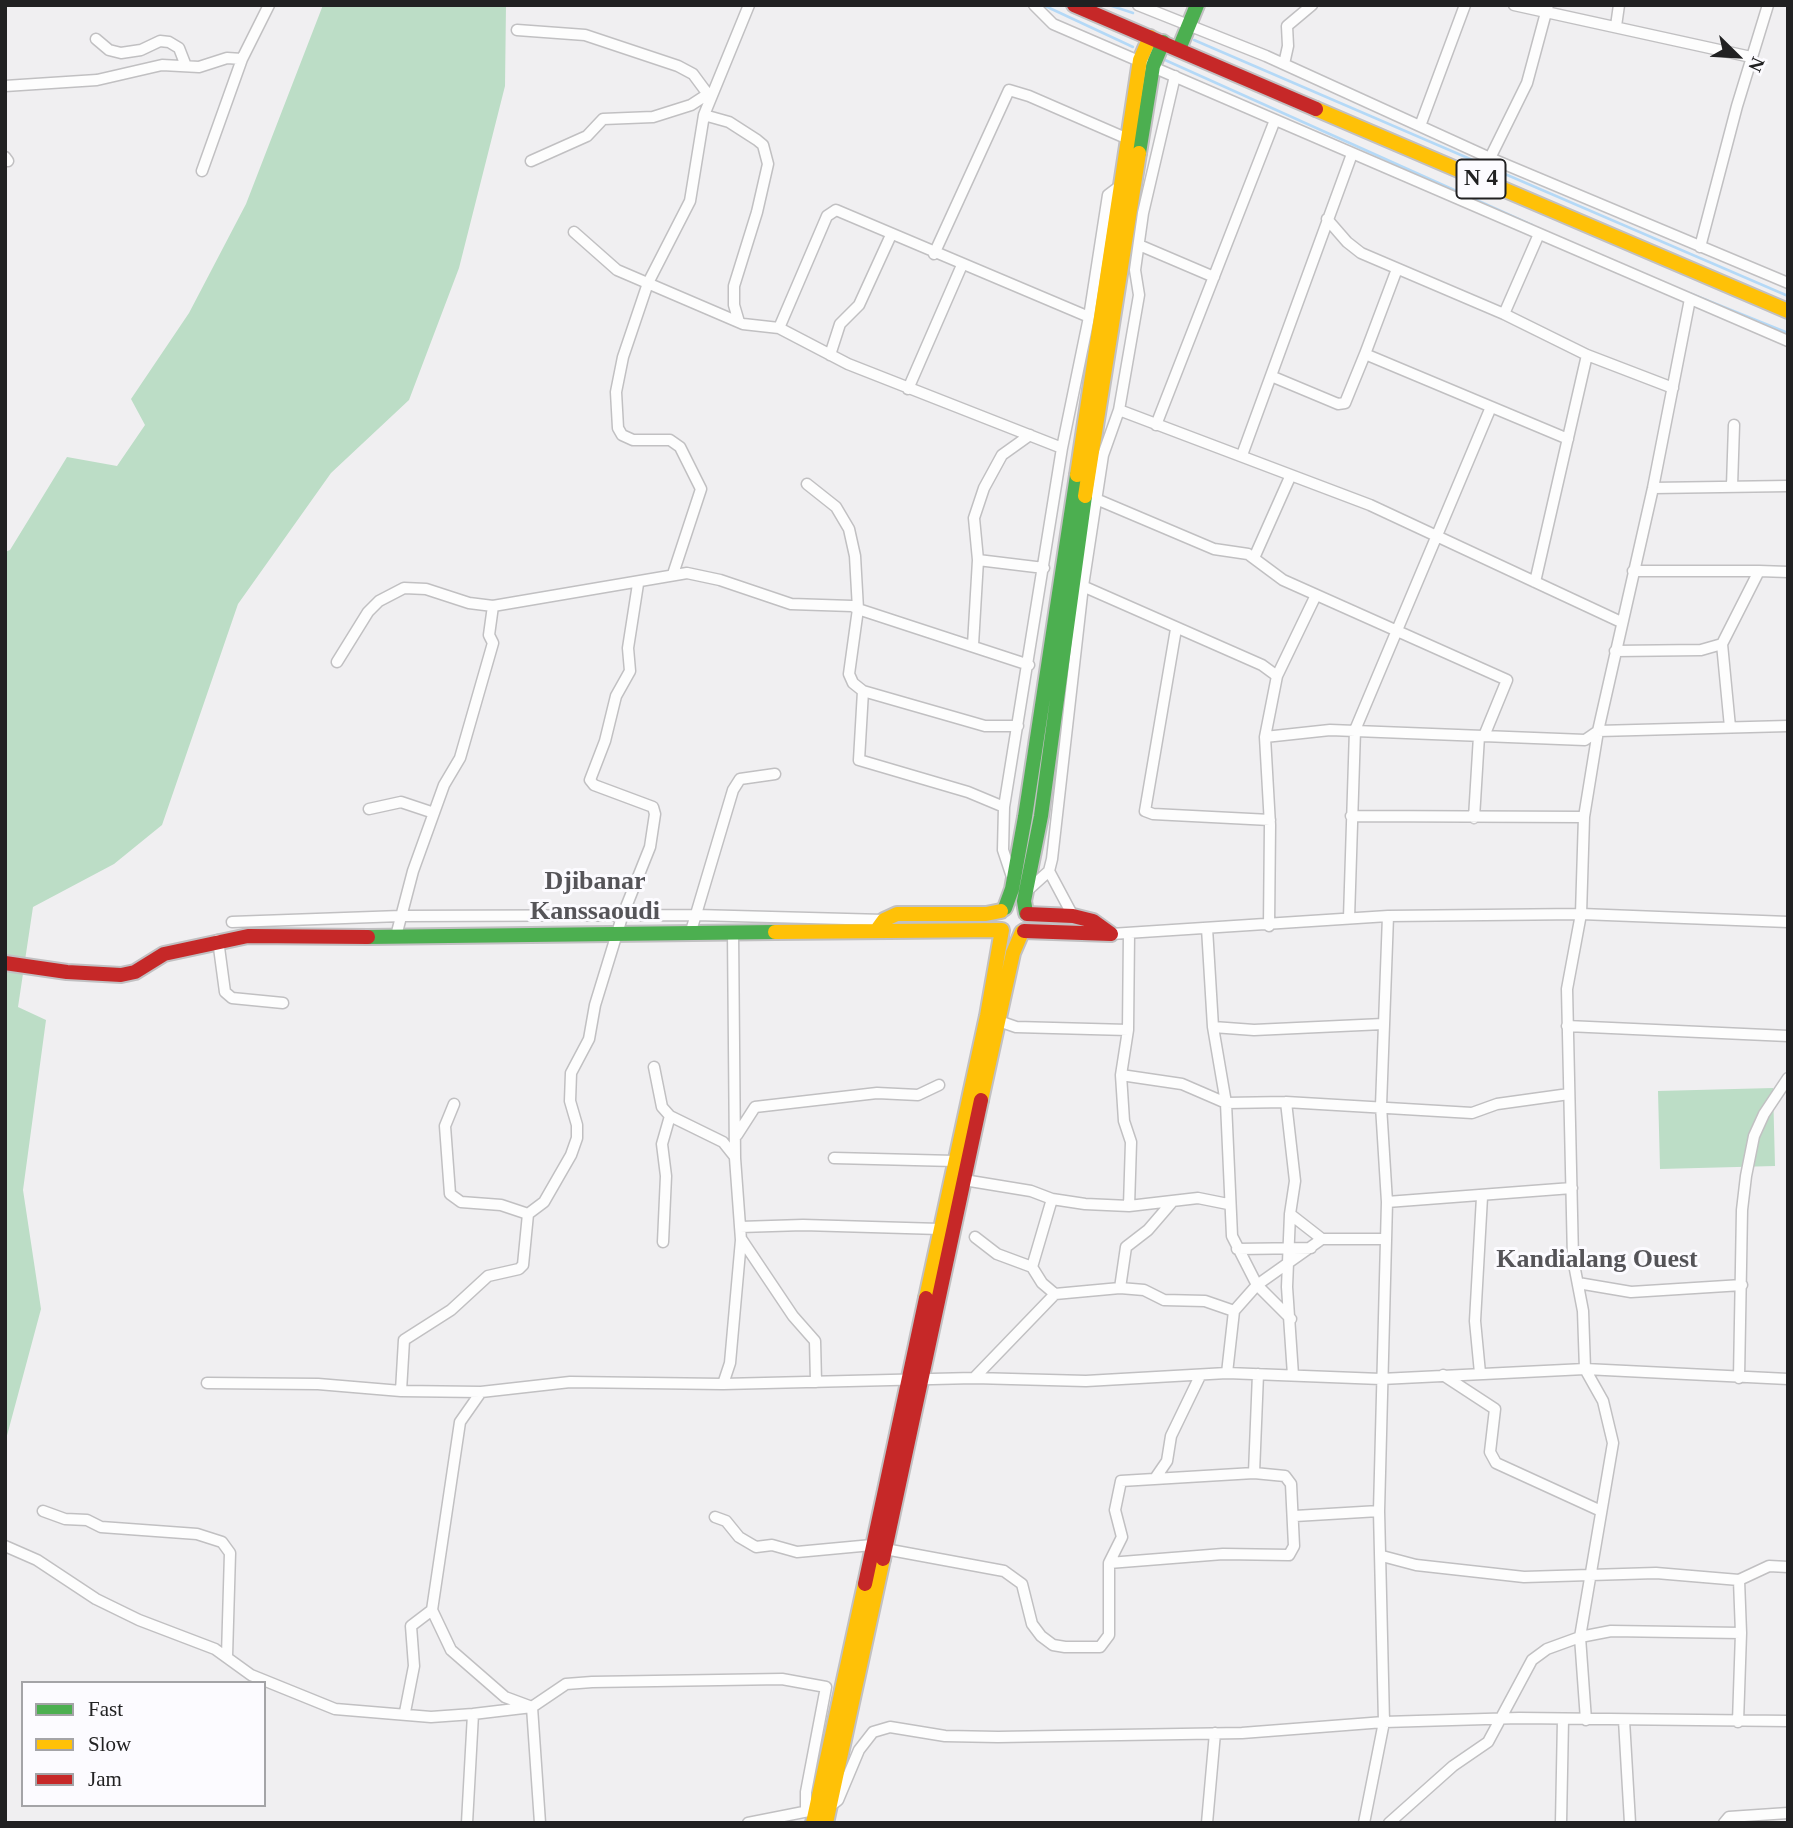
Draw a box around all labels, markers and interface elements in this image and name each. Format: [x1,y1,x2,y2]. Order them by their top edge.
north arrow [1702,21,1772,91]
text: N [1744,54,1769,75]
road number: N 4 [1456,160,1506,198]
district label: Djibanar Kanssaoudi [530,866,660,928]
district label: Kandialang Ouest [1496,1244,1698,1276]
legend [21,1681,266,1807]
text: Fast [88,1697,123,1721]
text: Slow [88,1732,131,1756]
text: Jam [88,1767,122,1791]

